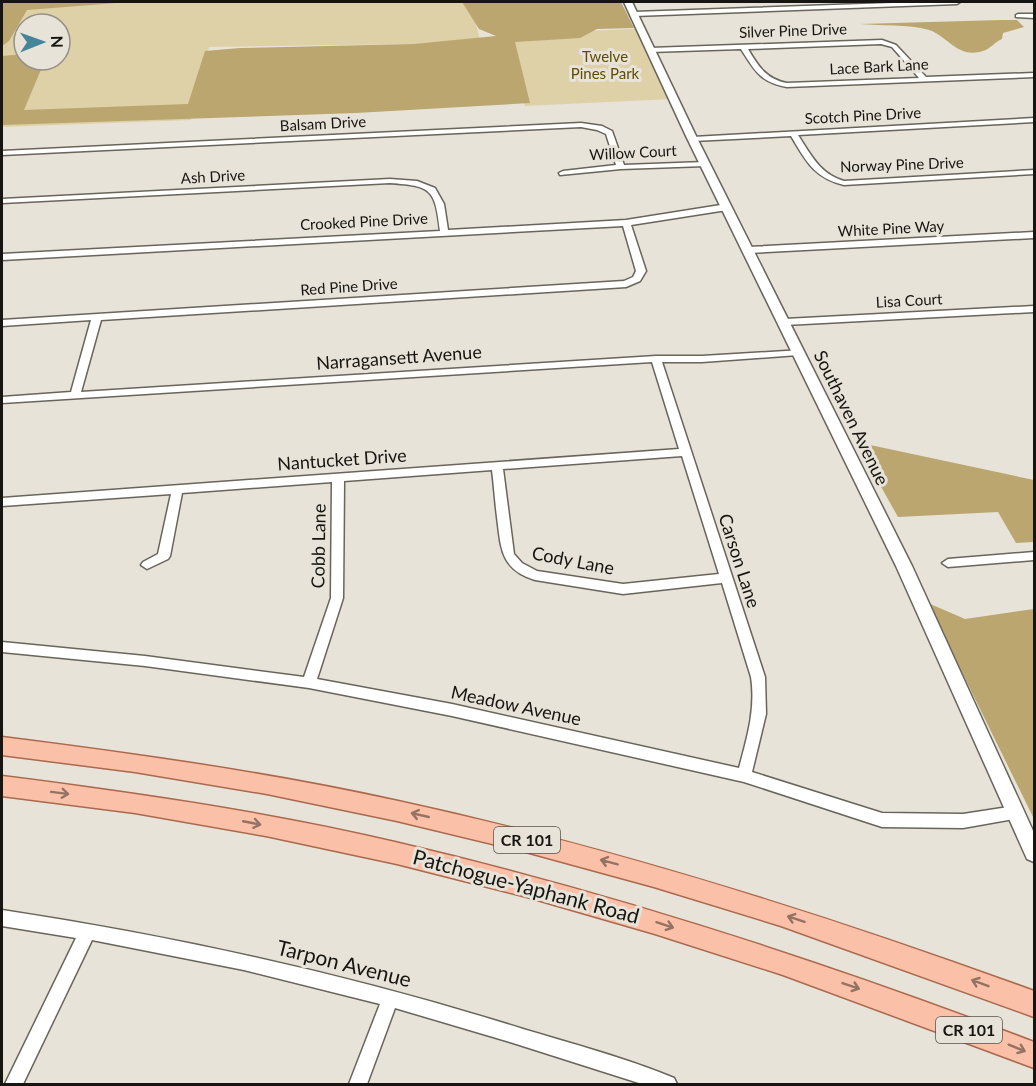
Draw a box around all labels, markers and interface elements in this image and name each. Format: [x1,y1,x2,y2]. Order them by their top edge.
north arrow [12,12,72,72]
street label: Silver Pine Drive [739,19,847,41]
text: N [48,35,67,48]
park label: Twelve Pines Park [571,47,640,82]
street label: Lace Bark Lane [829,54,929,78]
street label: Scotch Pine Drive [804,103,922,127]
street label: Balsam Drive [279,112,367,134]
street label: Willow Court [589,141,678,163]
street label: Norway Pine Drive [840,153,964,175]
street label: Ash Drive [180,165,246,187]
street label: Crooked Pine Drive [300,209,428,233]
street label: White Pine Way [837,216,945,240]
street label: Red Pine Drive [300,274,398,298]
street label: Lisa Court [875,289,943,311]
street label: Narragansett Avenue [315,340,482,374]
street label: Southaven Avenue [810,347,894,489]
street label: Nantucket Drive [277,444,407,474]
street label: Cobb Lane [306,504,330,588]
street label: Carson Lane [714,511,766,611]
street label: Cody Lane [530,541,616,579]
street label: Meadow Avenue [449,680,583,730]
one-way arrow [49,787,69,798]
one-way arrow [411,809,430,820]
one-way arrow [242,818,261,829]
road number: CR 101 [494,827,560,853]
street label: Patchogue-Yaphank Road [410,843,642,928]
one-way arrow [600,856,619,867]
one-way arrow [787,912,806,923]
one-way arrow [655,920,674,931]
street label: Tarpon Avenue [275,934,414,991]
one-way arrow [971,977,990,988]
one-way arrow [841,982,860,993]
road number: CR 101 [936,1017,1002,1043]
one-way arrow [1007,1043,1026,1054]

